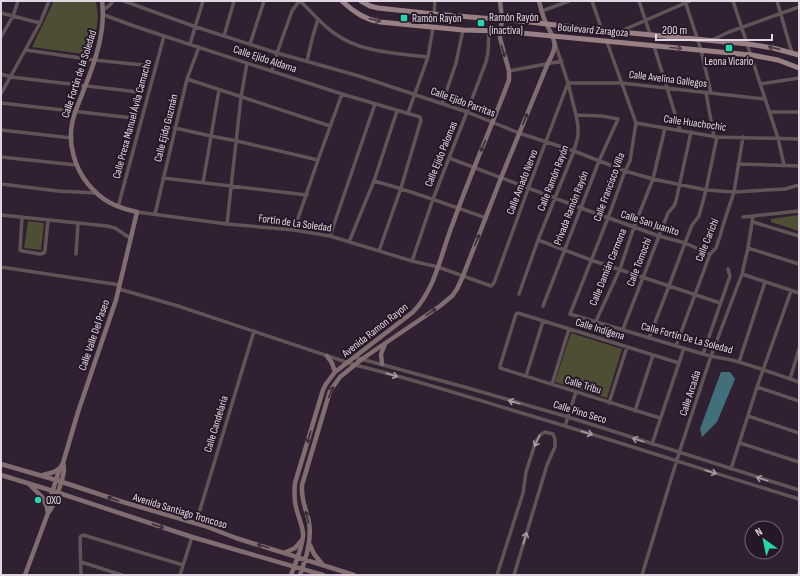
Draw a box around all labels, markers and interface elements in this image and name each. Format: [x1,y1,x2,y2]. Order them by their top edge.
place label: Ramón Rayón (inactiva) [489,11,539,37]
place label: Ramón Rayón [412,12,462,25]
marker: Ramón Rayón [399,13,409,23]
scale bar [656,16,772,42]
one-way arrow [369,17,382,24]
marker: Ramón Rayón (inactiva) [476,18,486,28]
street label: Boulevard Zaragoza [557,20,629,40]
text: 200 m [662,23,688,38]
street label: Calle Fortín de la Soledad [59,28,99,119]
street label: Calle Ejido Aldama [232,43,298,75]
marker: Leona Vicario [724,43,734,53]
one-way arrow [500,44,507,57]
one-way arrow [669,44,682,52]
one-way arrow [767,44,780,52]
place label: Leona Vicario [705,55,754,68]
street label: Calle Presa Manuel Ávila Camacho [110,57,154,180]
street label: Calle Avelina Gallegos [628,68,708,90]
street label: Calle Ejido Parritas [429,84,497,120]
street label: Calle Ejido Guzmán [151,93,181,163]
street label: Calle Huachochic [663,112,727,134]
one-way arrow [522,114,529,126]
street label: Calle Ejido Palomas [422,119,460,189]
one-way arrow [479,140,486,152]
street label: Calle Ramón Rayón [534,143,572,213]
street label: Calle Amado Nervo [504,147,541,216]
street label: Calle Francisco Villa [591,151,627,223]
street label: Privada Ramón Rayón [551,169,591,247]
street label: Calle San Juanito [619,207,681,239]
street label: Fortin de La Soledad [258,211,333,235]
street label: Calle Carichí [692,216,722,263]
street label: Calle Damián Carmona [587,226,629,308]
one-way arrow [473,234,481,246]
street label: Calle Tomochi [624,236,654,288]
street label: Calle Valle Del Paseo [76,297,112,372]
street label: Avenida Ramon Rayon [339,300,411,360]
one-way arrow [426,308,437,316]
street label: Calle Indígena [574,315,626,343]
street label: Calle Fortín De La Soledad [640,320,735,357]
street label: Calle Arcadia [677,369,703,417]
one-way arrow [386,372,399,379]
street label: Calle Tribu [563,373,603,397]
one-way arrow [328,386,335,398]
street label: Calle Candelaria [201,394,231,454]
one-way arrow [507,398,520,405]
street label: Calle Pino Seco [552,398,609,426]
one-way arrow [305,430,312,443]
one-way arrow [581,430,594,437]
one-way arrow [533,435,540,447]
one-way arrow [632,436,645,443]
one-way arrow [705,469,718,476]
one-way arrow [755,475,768,482]
street label: Avenida Santiago Troncoso [130,490,229,532]
place label: OXO [46,494,61,507]
marker: OXO [33,495,43,505]
one-way arrow [106,495,119,502]
one-way arrow [303,511,310,524]
north arrow [744,520,784,560]
one-way arrow [151,523,164,530]
text: N [753,525,765,539]
one-way arrow [522,531,529,544]
one-way arrow [257,542,269,550]

